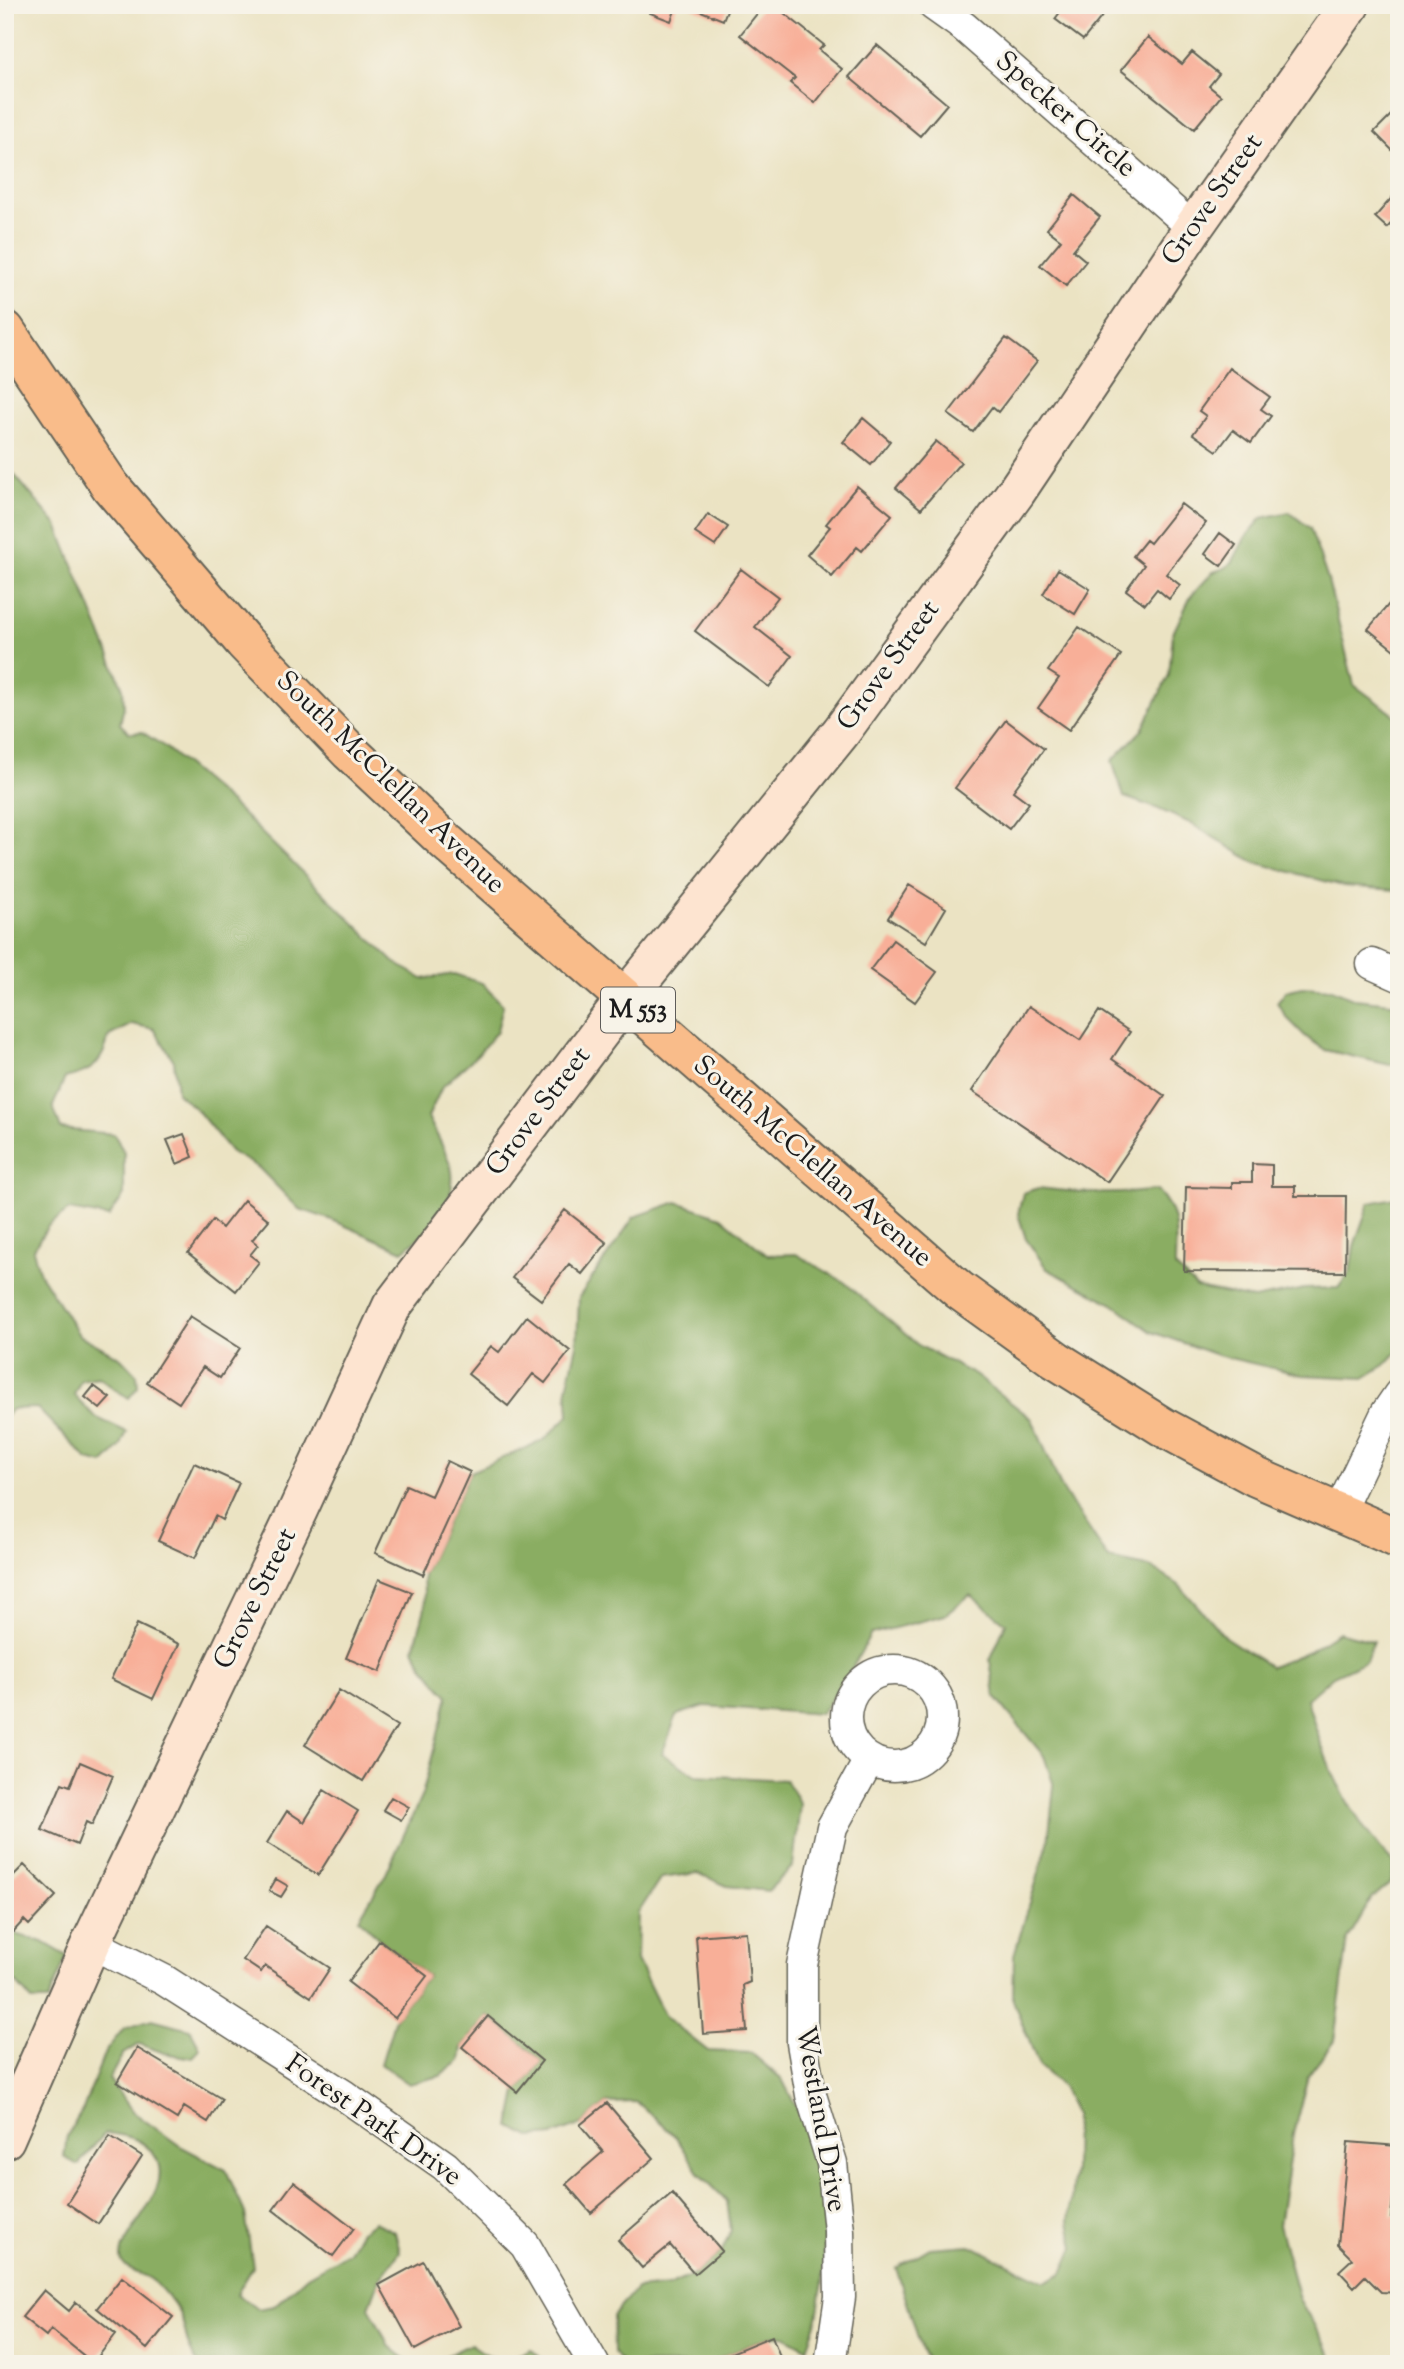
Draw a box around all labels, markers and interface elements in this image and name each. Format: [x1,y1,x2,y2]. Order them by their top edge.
street label: Specker Circle [986,42,1144,188]
street label: Grove Street [1153,126,1274,274]
street label: Grove Street [828,592,950,740]
street label: South McClellan Avenue [266,662,514,904]
road number: M 553 [601,987,675,1032]
street label: Grove Street [477,1039,601,1185]
street label: South McClellan Avenue [684,1047,940,1277]
street label: Grove Street [204,1521,308,1677]
street label: Westland Drive [784,2023,856,2215]
street label: Forest Park Drive [277,2045,469,2197]

